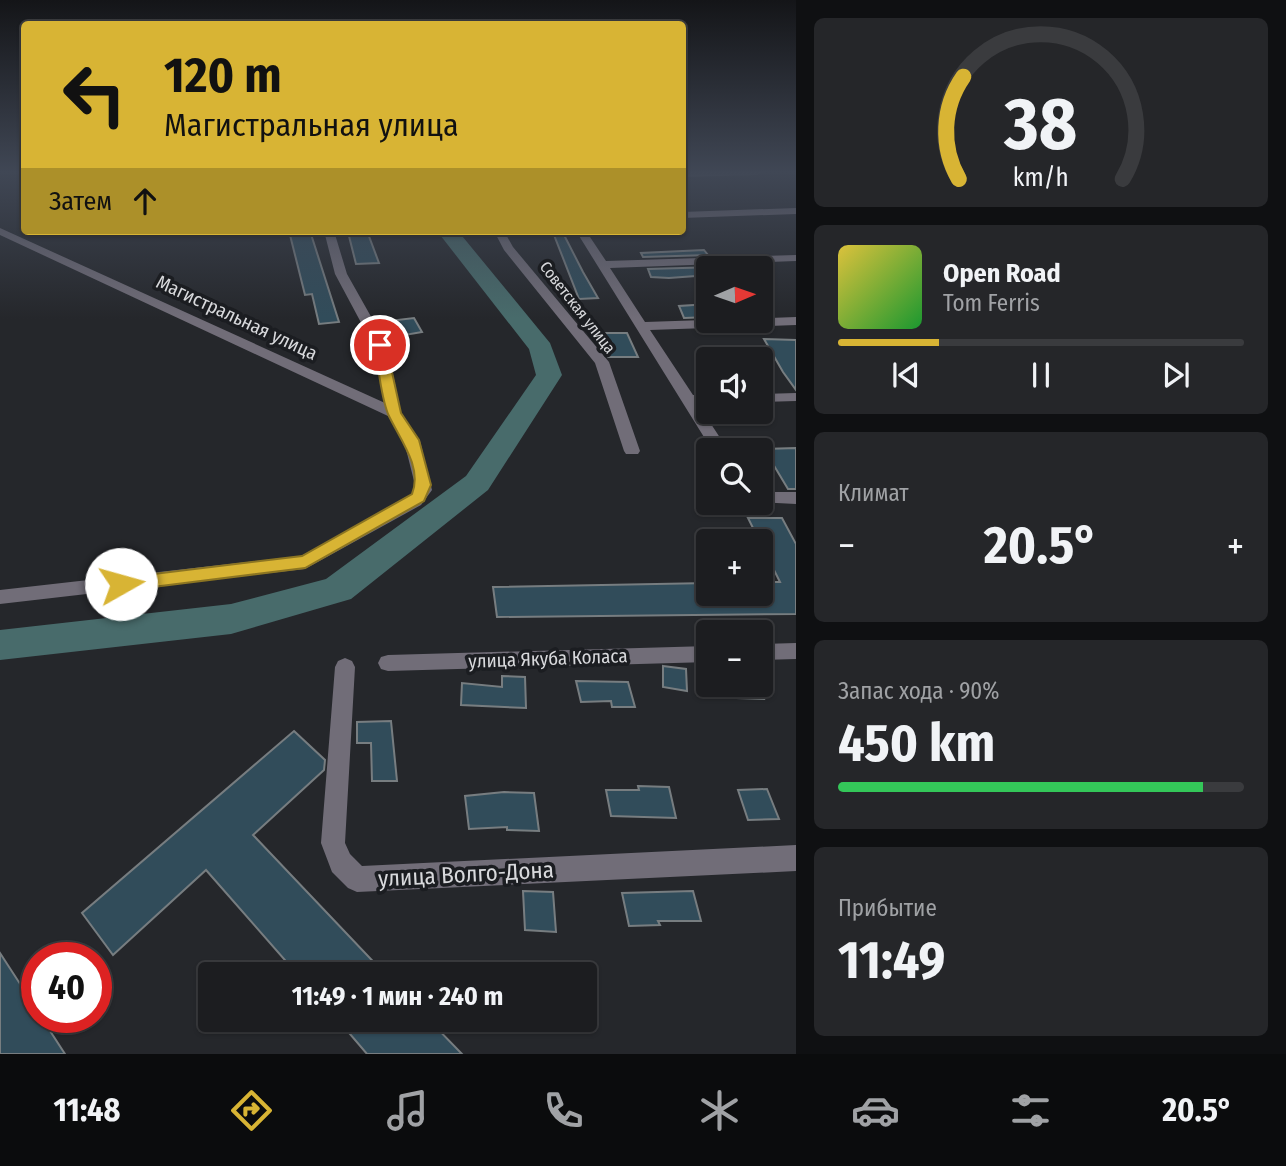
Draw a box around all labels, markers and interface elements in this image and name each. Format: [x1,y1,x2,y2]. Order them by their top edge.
text: 120 m [164,46,282,105]
icon: left [49,49,140,140]
text: 38 [1004,81,1077,168]
text: Магистральная улица [164,106,459,144]
text: km/h [1013,162,1069,192]
icon: ahead [126,182,164,220]
text: Затем [49,186,112,217]
north arrow [696,256,774,332]
map controls [696,256,773,697]
street label: Советская улица [536,257,620,357]
text: Open Road [943,258,1061,289]
street label: Магистральная улица [153,270,321,365]
text: Tom Ferris [943,289,1040,317]
pin [350,315,410,375]
icon: arrive [361,326,399,364]
button: sound [696,347,773,424]
icon: previous [887,356,925,394]
icon: pause [1022,356,1060,394]
icon: next [1157,356,1195,394]
button: search [696,438,773,515]
text: Климат [838,479,909,507]
text: 20.5° [984,514,1098,577]
text: − [838,523,855,569]
text: + [1227,523,1244,569]
button: + [696,529,773,606]
position arrow [84,547,158,621]
button: − [696,620,773,697]
street label: улица Якуба Коласа [468,644,628,673]
text: Запас хода · 90% [838,677,1000,705]
text: 450 km [838,712,995,775]
street label: улица Волго-Дона [377,855,555,893]
text: Прибытие [838,894,937,922]
text: 11:49 [838,929,945,992]
speed limit sign: 40 [21,942,112,1033]
text: 11:49 · 1 мин · 240 m [292,981,503,1012]
icon: directions [227,1086,276,1135]
icon: music [383,1086,432,1135]
icon: phone [539,1086,588,1135]
icon: climate [695,1086,744,1135]
icon: car [851,1086,900,1135]
icon: filters [1006,1086,1055,1135]
text: 11:48 [53,1091,120,1129]
text: 20.5° [1162,1091,1233,1129]

